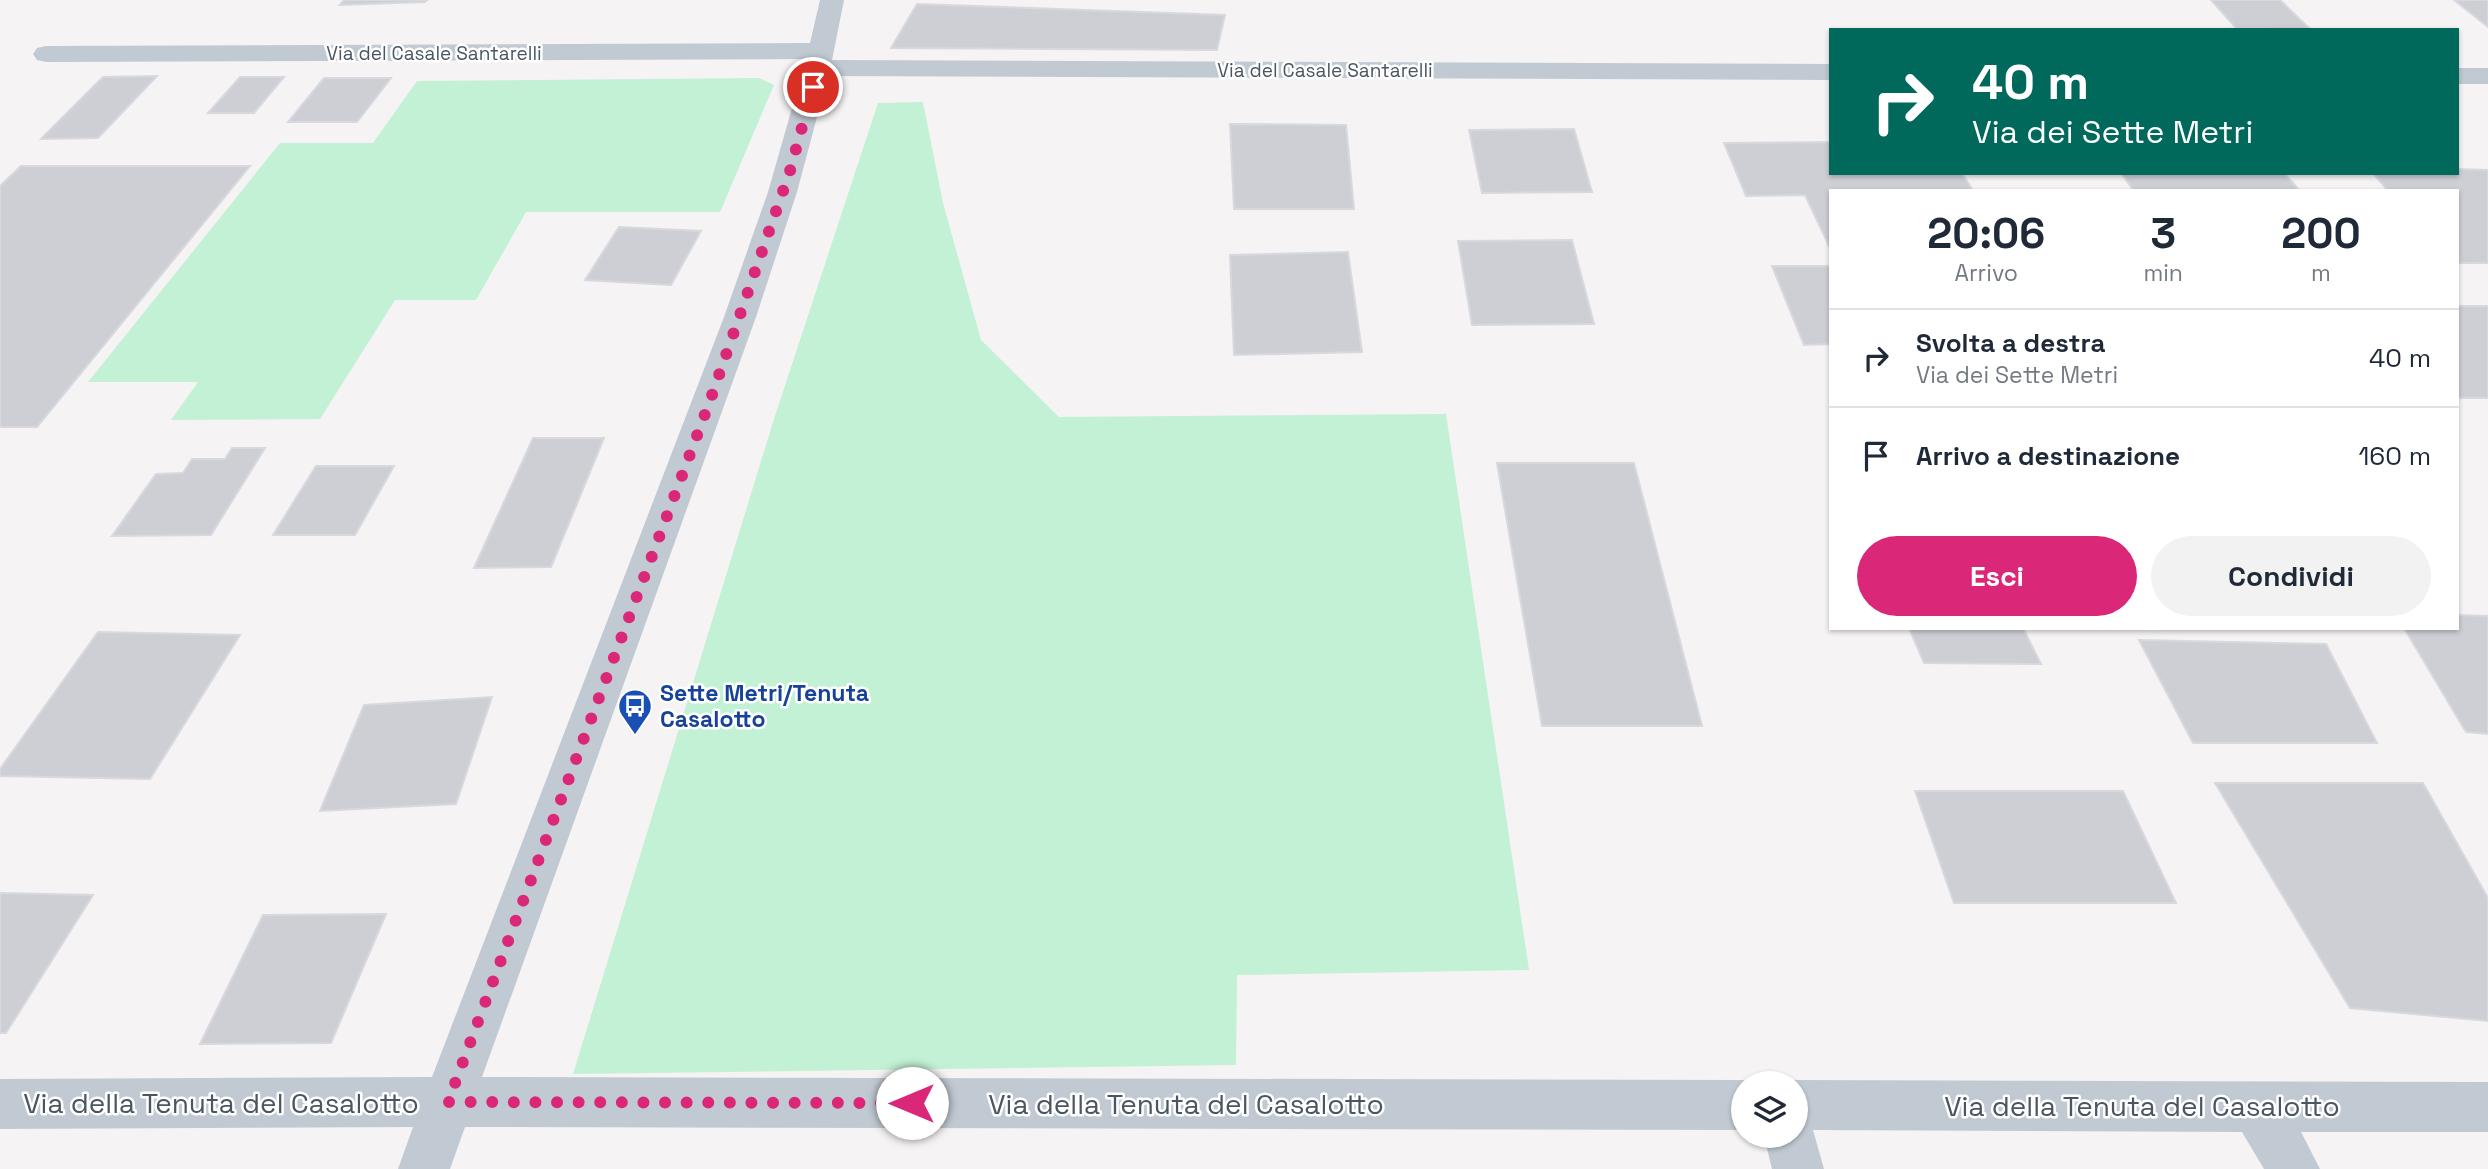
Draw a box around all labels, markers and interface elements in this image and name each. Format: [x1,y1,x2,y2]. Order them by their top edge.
street label: Via del Casale Santarelli [326,41,542,66]
text: 40 m [1972,51,2089,113]
icon: right [1857,56,1948,147]
pin [783,57,843,117]
street label: Via del Casale Santarelli [1217,58,1433,83]
icon: arrive [794,68,832,106]
text: Via dei Sette Metri [1972,112,2253,152]
text: 20:06 [1927,207,2045,260]
text: 3 [2150,207,2176,260]
text: 200 [2281,207,2361,260]
text: Arrivo [1954,258,2018,288]
text: min [2143,258,2183,288]
text: m [2311,258,2331,288]
text: Svolta a destra [1916,326,2105,360]
icon: right [1857,339,1895,377]
text: 40 m [2369,341,2431,375]
text: Via dei Sette Metri [1916,360,2118,390]
icon: arrive [1857,437,1895,475]
text: Arrivo a destinazione [1916,439,2180,473]
text: 160 m [2359,439,2431,473]
button: Esci [1857,536,2137,616]
button: Condividi [2151,536,2431,616]
place label: Sette Metri/Tenuta Casalotto [660,678,869,734]
bus stop icon: Sette Metri/Tenuta Casalotto [616,687,654,736]
position arrow [875,1066,949,1140]
map controls [1731,1071,1808,1148]
button: layers [1731,1071,1808,1148]
street label: Via della Tenuta del Casalotto [23,1085,419,1121]
street label: Via della Tenuta del Casalotto [988,1086,1384,1122]
street label: Via della Tenuta del Casalotto [1944,1088,2340,1124]

